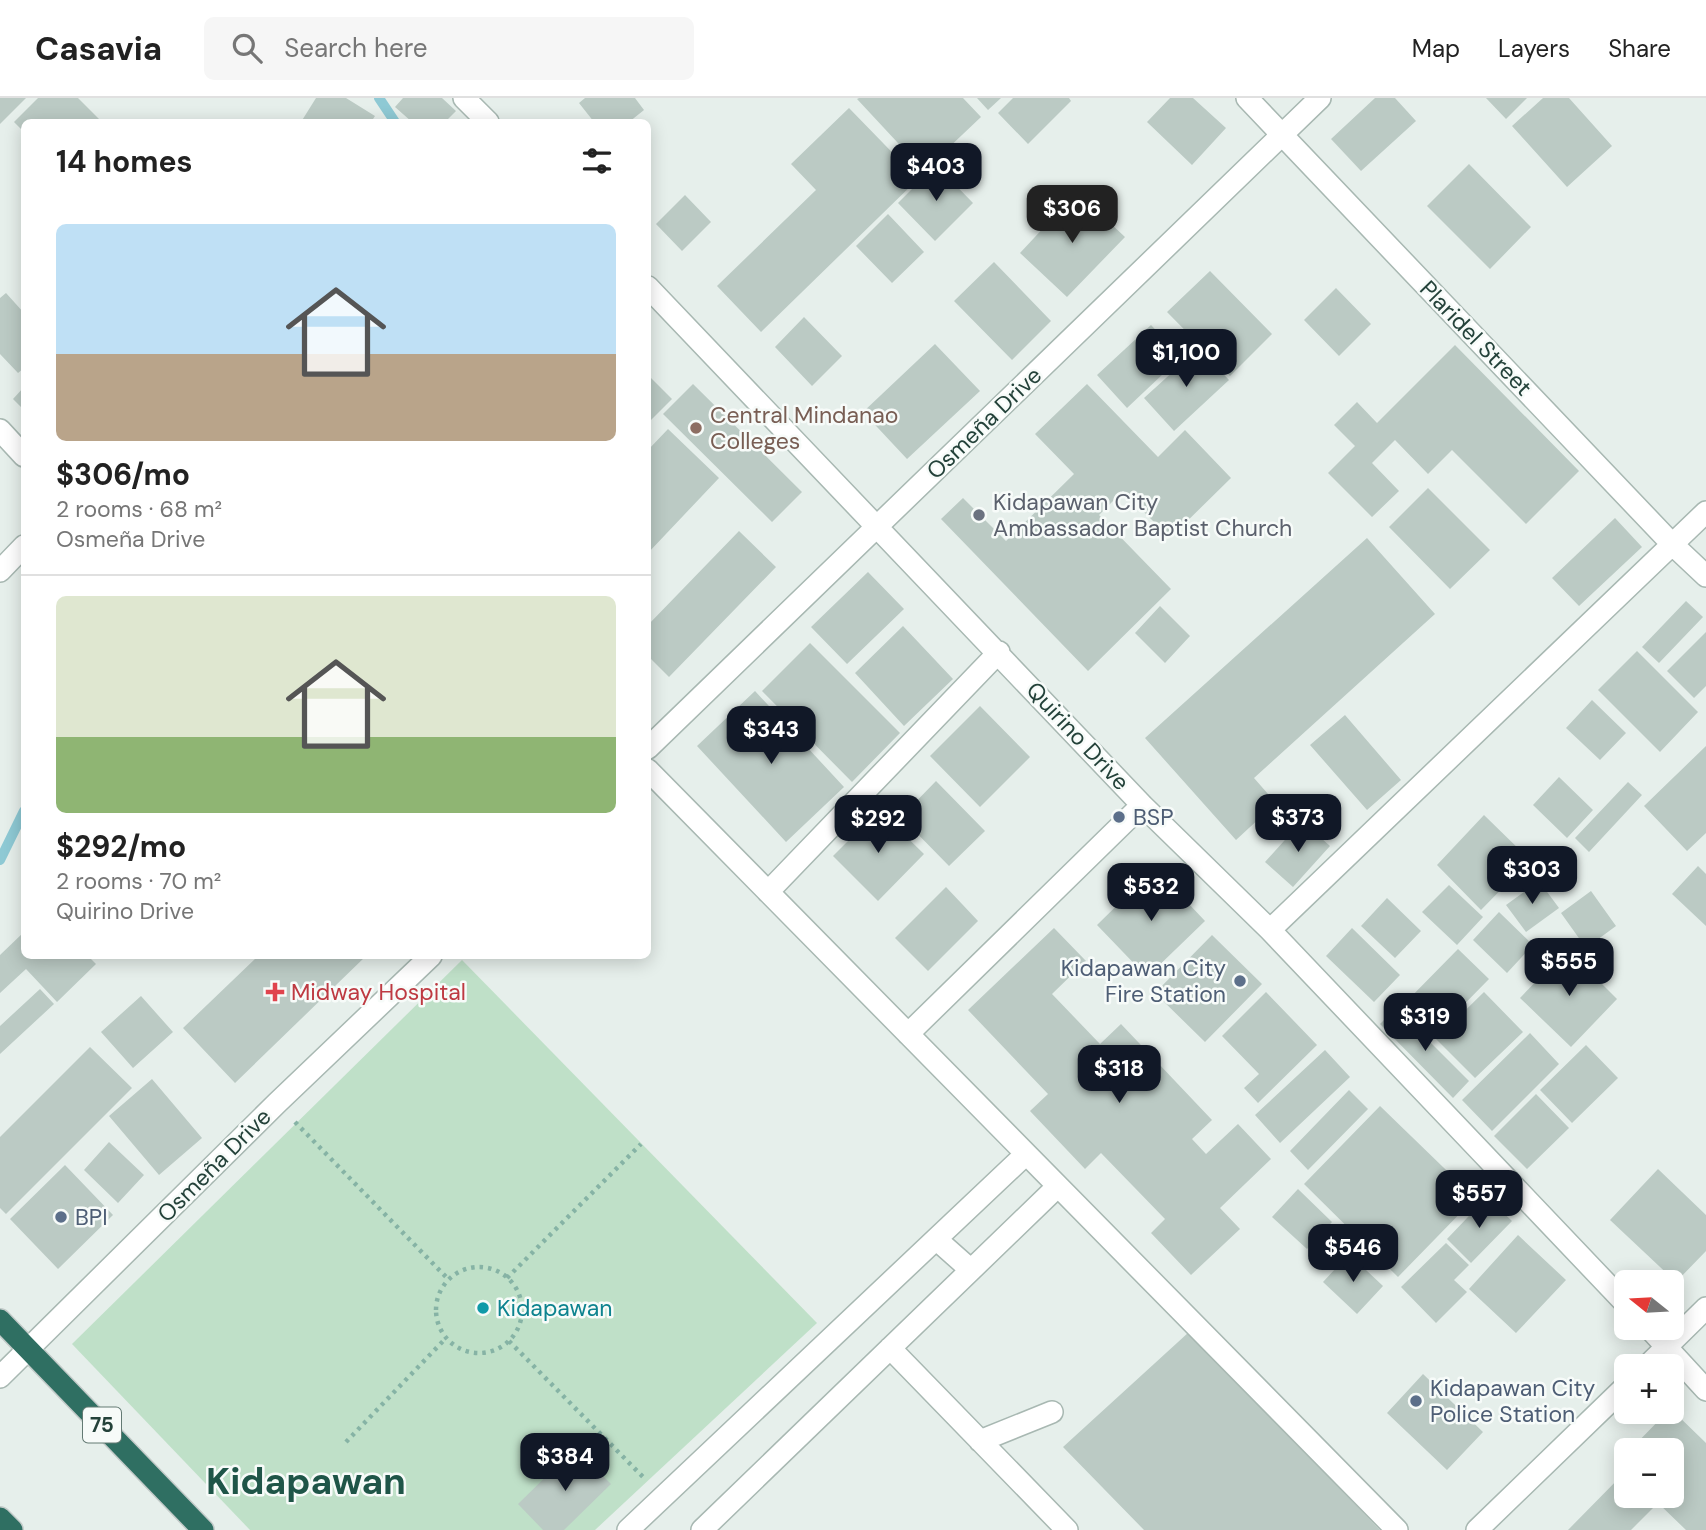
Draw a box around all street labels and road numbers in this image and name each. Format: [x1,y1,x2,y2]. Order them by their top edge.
street label: Plaridel Street [1413,274,1539,402]
street label: Osmeña Drive [920,360,1048,486]
street label: Quirino Drive [1020,675,1136,797]
street label: Osmeña Drive [151,1102,277,1228]
road number: 75 [83,1408,121,1442]

